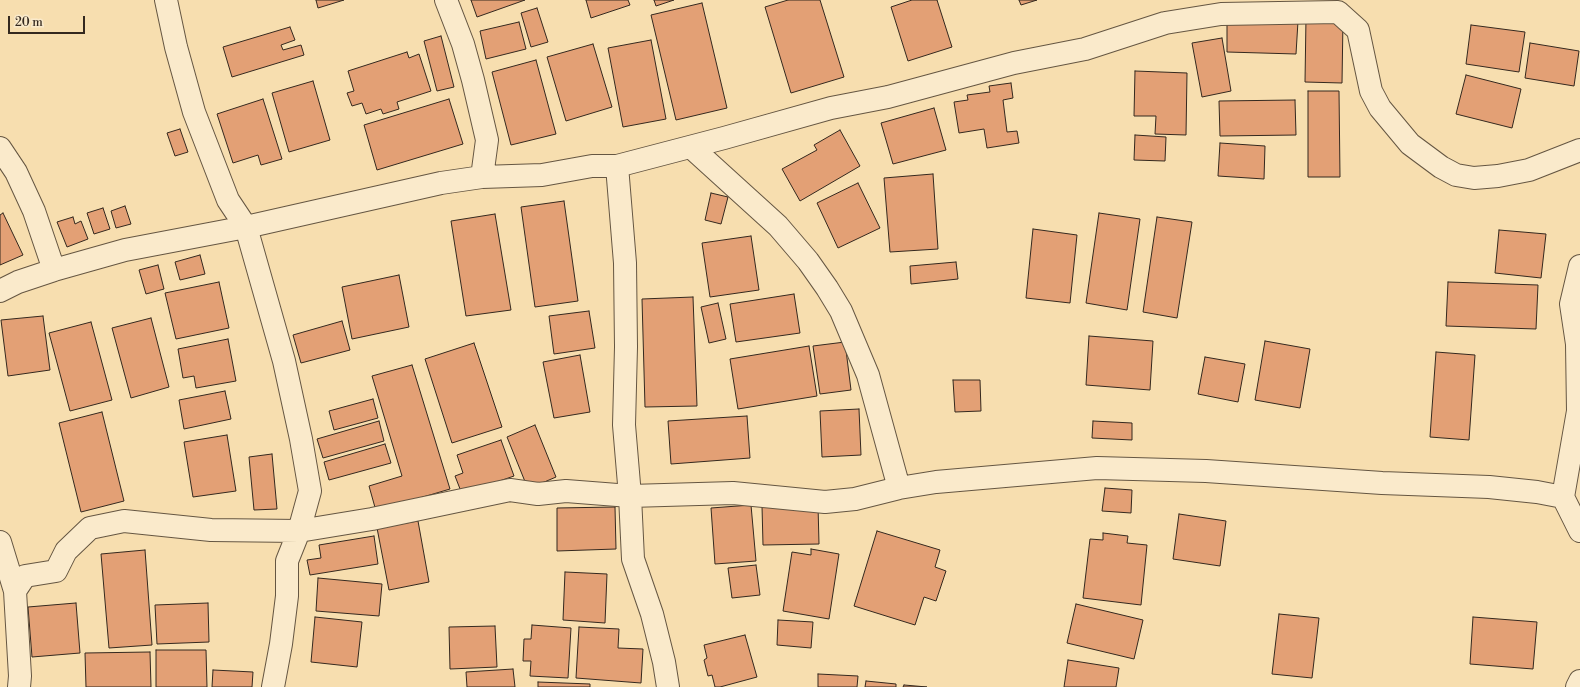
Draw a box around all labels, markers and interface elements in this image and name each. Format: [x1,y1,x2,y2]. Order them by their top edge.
scale bar [10,8,87,34]
text: 20 m [15,15,43,30]

